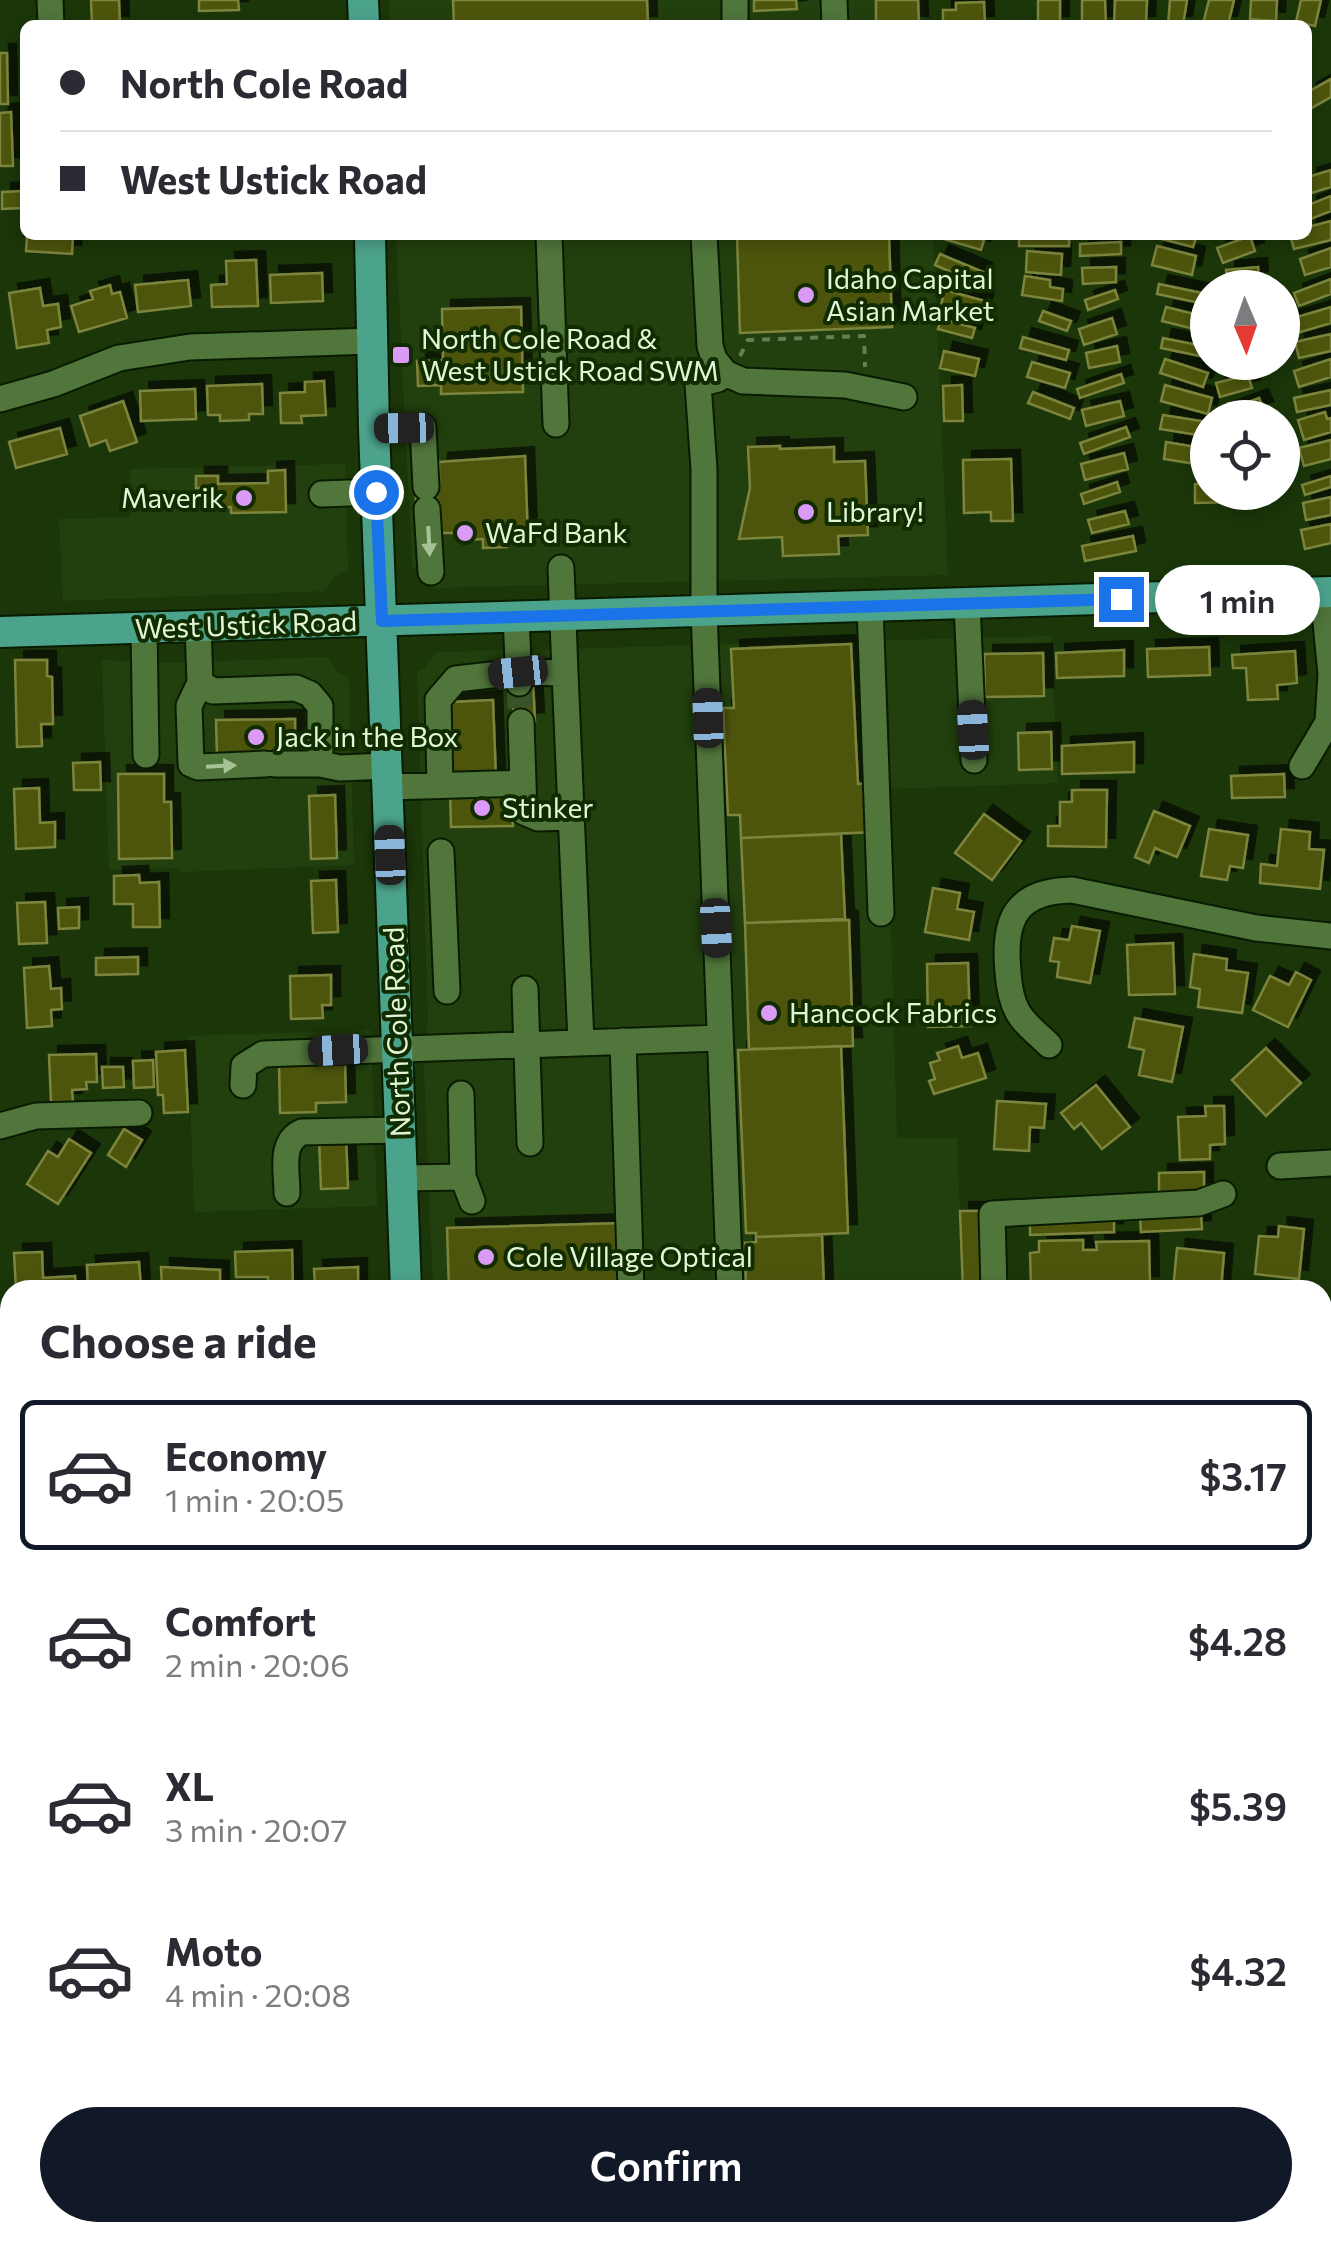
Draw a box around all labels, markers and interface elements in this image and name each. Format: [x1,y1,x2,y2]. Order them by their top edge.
text: North Cole Road [120,59,408,106]
text: West Ustick Road [120,155,427,202]
place label: Idaho Capital Asian Market [826,261,994,327]
north arrow [1190,270,1300,380]
map controls [1190,270,1300,510]
marker: Idaho Capital Asian Market [795,284,817,306]
place label: North Cole Road & West Ustick Road SWM [421,321,719,387]
marker: North Cole Road & West Ustick Road SWM [390,344,412,366]
button: locate [1190,400,1300,510]
car [374,412,434,444]
route start [354,470,399,515]
place label: Maverik [121,480,224,514]
marker: Maverik [233,487,255,509]
place label: Library! [826,494,924,528]
marker: Library! [795,501,817,523]
place label: WaFd Bank [485,515,628,549]
marker: WaFd Bank [454,522,476,544]
one-way arrow [421,525,437,557]
callout: 1 min [1156,564,1321,634]
route end [1099,577,1144,622]
text: 1 min [1200,580,1275,620]
street label: West Ustick Road [134,603,358,645]
car [487,654,549,690]
car [692,687,724,749]
car [956,699,990,761]
place label: Jack in the Box [276,719,459,753]
marker: Jack in the Box [245,726,267,748]
one-way arrow [206,758,238,774]
place label: Stinker [502,790,593,824]
marker: Stinker [471,797,493,819]
car [374,824,406,886]
car [699,897,733,959]
street label: North Cole Road [375,926,417,1138]
place label: Hancock Fabrics [789,995,997,1029]
marker: Hancock Fabrics [758,1002,780,1024]
car [307,1033,369,1067]
place label: Cole Village Optical [506,1239,753,1273]
marker: Cole Village Optical [475,1246,497,1268]
text: Choose a ride [40,1312,317,1367]
icon: car [45,1430,135,1520]
text: Economy [165,1432,327,1479]
text: $3.17 [1200,1452,1287,1499]
text: 1 min · 20:05 [165,1479,344,1519]
icon: car [45,1595,135,1685]
text: Comfort [165,1597,316,1644]
text: $4.28 [1188,1617,1287,1664]
text: 2 min · 20:06 [165,1644,350,1684]
icon: car [45,1760,135,1850]
text: XL [165,1762,214,1809]
text: $5.39 [1189,1782,1287,1829]
text: 3 min · 20:07 [165,1809,347,1849]
icon: car [45,1925,135,2015]
text: Moto [165,1927,263,1974]
text: $4.32 [1189,1947,1287,1994]
text: 4 min · 20:08 [165,1974,351,2014]
button: Confirm [40,2107,1292,2222]

